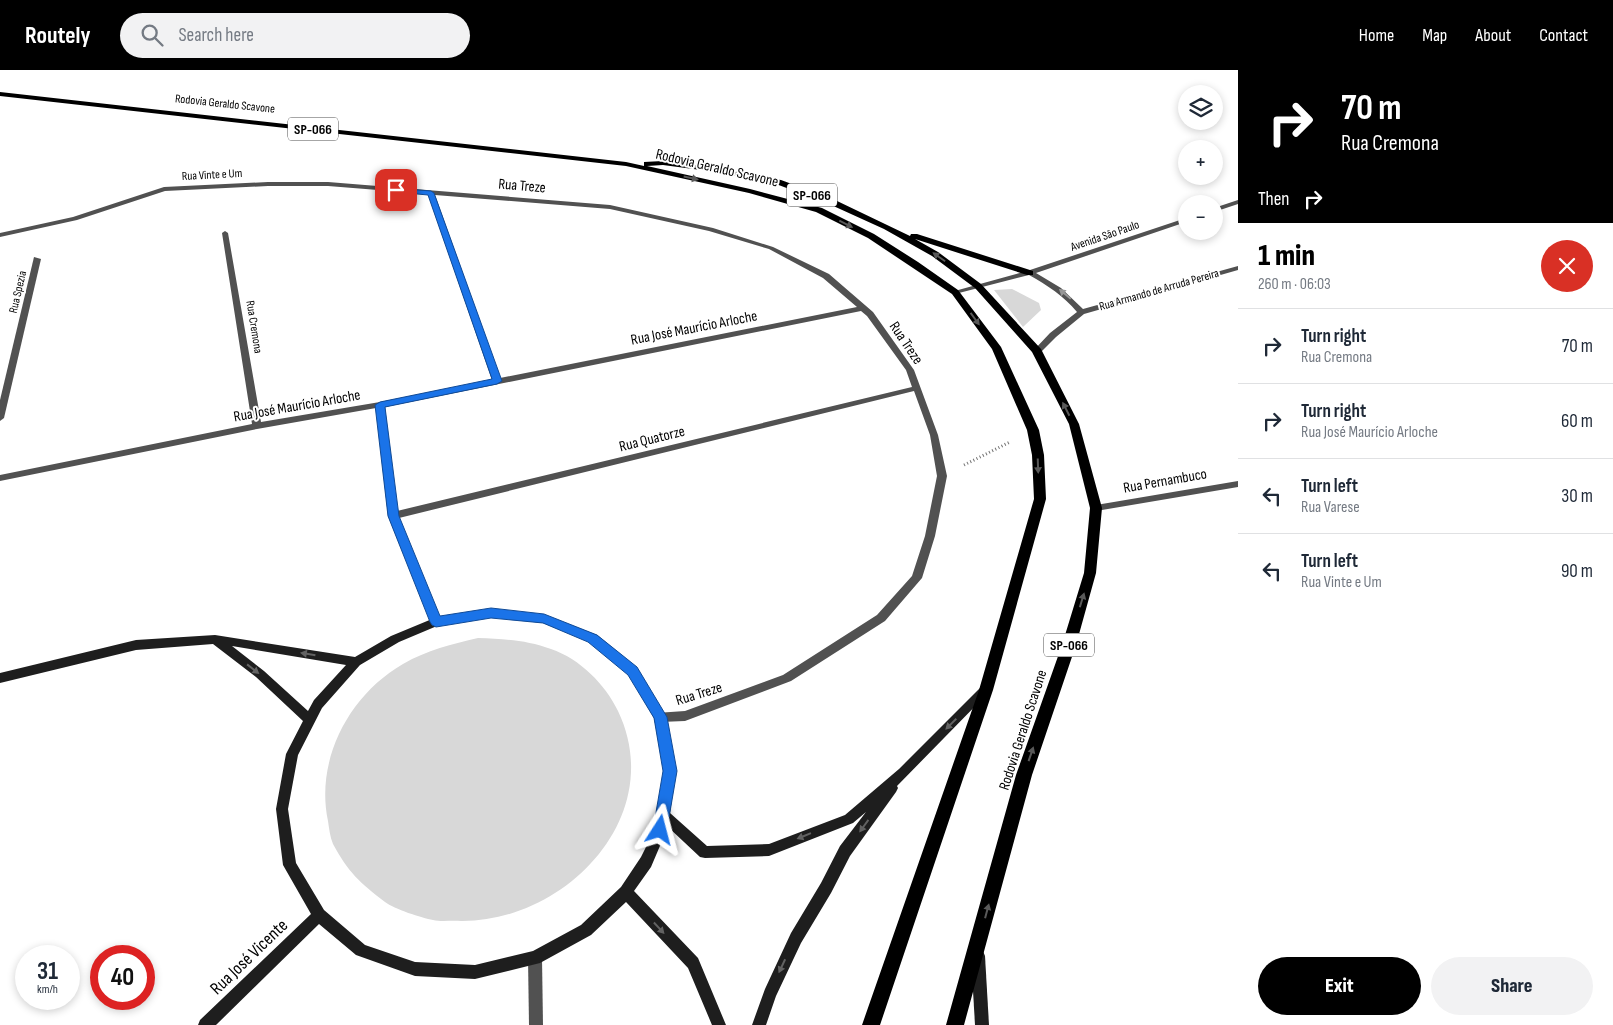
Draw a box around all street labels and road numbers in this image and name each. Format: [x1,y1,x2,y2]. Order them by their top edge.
street label: Rodovia Geraldo Scavone [174,91,276,117]
road number: SP-066 [288,118,338,140]
street label: Rodovia Geraldo Scavone [654,145,780,191]
street label: Rua Vinte e Um [181,166,243,184]
street label: Rua Treze [497,174,547,198]
road number: SP-066 [787,184,837,206]
street label: Avenida São Paulo [1068,217,1141,255]
street label: Rua Armando de Arruda Pereira [1097,266,1221,314]
street label: Rua Spezia [6,269,30,315]
street label: Rua Cremona [242,299,266,355]
street label: Rua José Maurício Arloche [629,306,759,350]
street label: Rua Treze [885,318,927,368]
street label: Rua José Maurício Arloche [232,385,362,427]
street label: Rua Quatorze [617,422,687,456]
street label: Rua Pernambuco [1122,464,1208,498]
road number: SP-066 [1044,634,1094,656]
street label: Rodovia Geraldo Scavone [995,667,1051,793]
street label: Rua Treze [673,678,725,710]
street label: Rua José Vicente [206,915,292,999]

